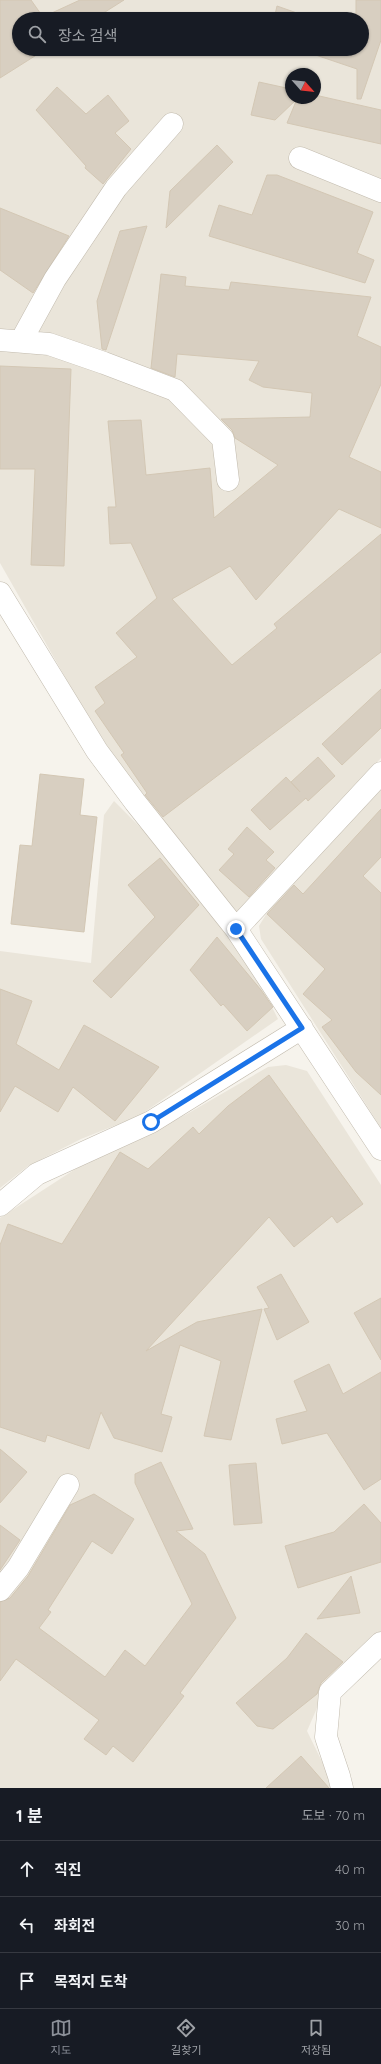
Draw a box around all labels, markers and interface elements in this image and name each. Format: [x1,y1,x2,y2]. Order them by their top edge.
search box [12,12,369,56]
icon: search [26,23,48,45]
text: 장소 검색 [58,26,117,45]
north arrow [285,68,321,104]
route end [227,920,245,938]
route start [142,1113,160,1131]
text: 1 분 [16,1805,43,1826]
text: 도보 · 70 m [302,1807,365,1823]
icon: ahead [16,1858,38,1880]
text: 직진 [54,1860,82,1879]
text: 40 m [335,1861,365,1877]
icon: left [16,1914,38,1936]
text: 좌회전 [54,1916,95,1935]
text: 30 m [335,1917,365,1933]
icon: arrive [16,1970,38,1992]
text: 목적지 도착 [54,1972,127,1991]
tab: 지도 [50,2017,72,2057]
tab: 길찾기 [171,2017,201,2057]
tab: 저장됨 [301,2017,331,2057]

